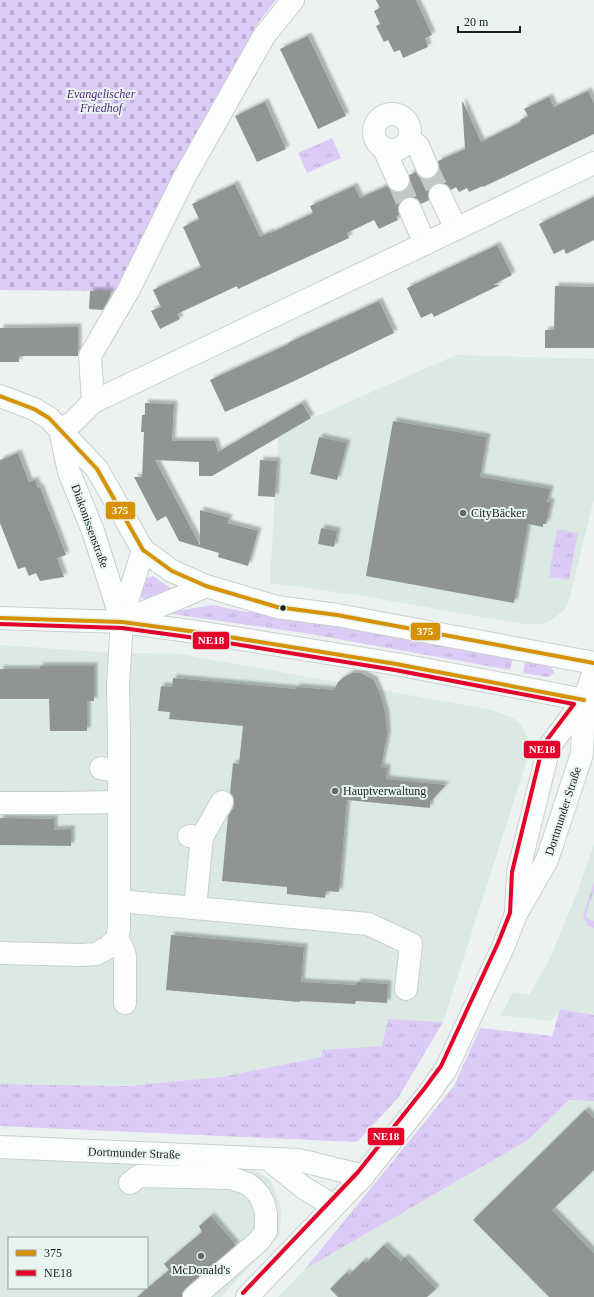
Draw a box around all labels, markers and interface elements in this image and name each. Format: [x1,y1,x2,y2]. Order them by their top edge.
scale bar [458,8,520,34]
text: 20 m [464,15,489,29]
park label: Evangelischer Friedhof [66,87,136,115]
street label: Diakonissenstraße [68,482,112,570]
line badge: 375 [105,501,136,520]
text: 375 [112,504,129,516]
place label: CityBäcker [471,506,526,520]
marker: CityBäcker [458,508,468,518]
unlabelled marker [278,603,288,613]
line badge: 375 [410,622,441,641]
text: 375 [417,625,434,637]
line badge: NE18 [192,631,230,650]
text: NE18 [198,634,225,646]
line badge: NE18 [523,740,561,759]
text: NE18 [529,743,556,755]
street label: Dortmunder Straße [542,765,584,857]
place label: Hauptverwaltung [343,784,426,798]
marker: Hauptverwaltung [330,786,340,796]
line badge: NE18 [367,1127,405,1146]
text: NE18 [373,1130,400,1142]
street label: Dortmunder Straße [88,1144,180,1162]
legend [8,1237,148,1289]
text: 375 [44,1246,62,1260]
marker: McDonald's [196,1251,206,1261]
place label: McDonald's [172,1263,230,1277]
text: NE18 [44,1266,72,1280]

